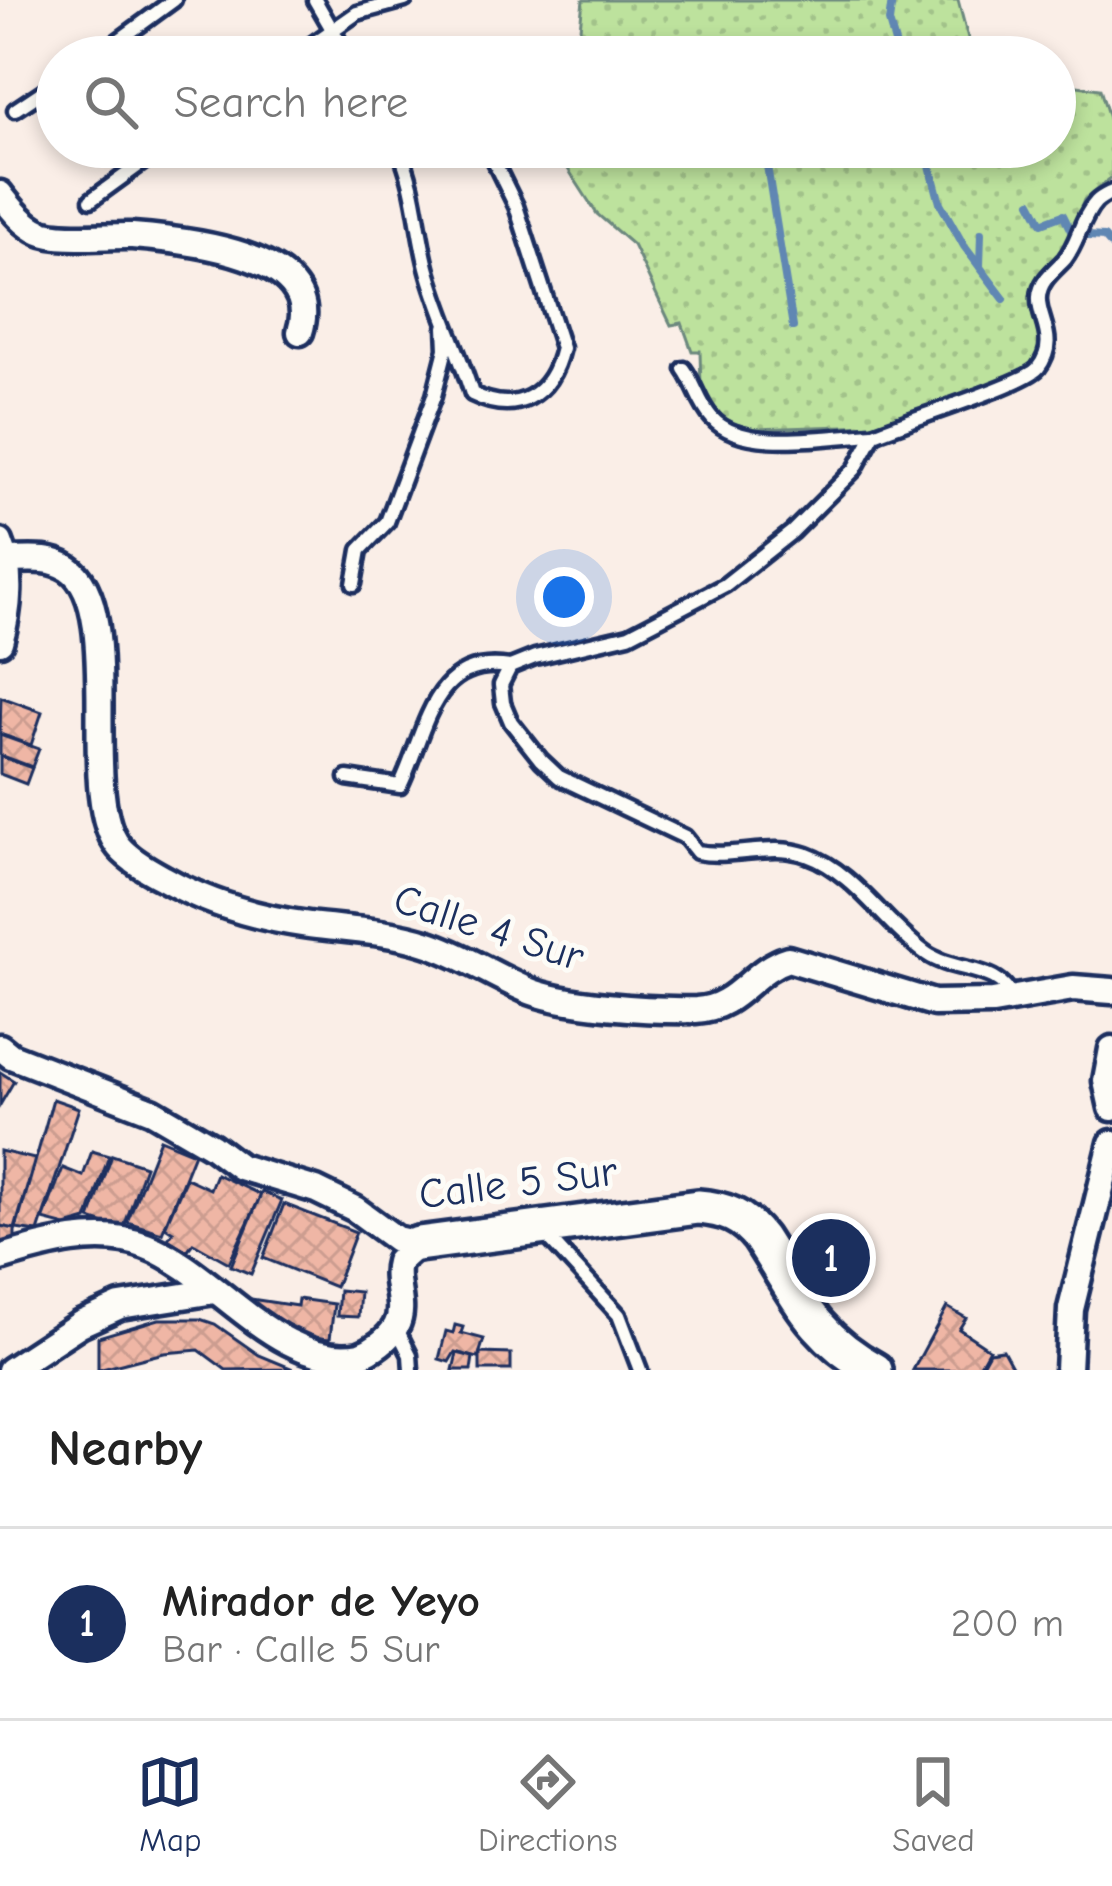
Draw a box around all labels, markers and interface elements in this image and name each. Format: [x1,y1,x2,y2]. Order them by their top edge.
search box [36,36,1076,168]
icon: search [78,69,144,135]
text: Search here [174,76,408,128]
your location [534,567,594,627]
street label: Calle 4 Sur [388,874,590,982]
street label: Calle 5 Sur [416,1147,620,1219]
pin: 1 [792,1213,870,1303]
text: Nearby [48,1419,202,1478]
text: Mirador de Yeyo [162,1575,480,1627]
text: 1 [79,1601,95,1646]
text: 200 m [951,1601,1064,1646]
text: Bar · Calle 5 Sur [162,1627,440,1672]
tab: Map [137,1749,203,1859]
tab: Directions [478,1749,618,1859]
tab: Saved [892,1749,975,1859]

